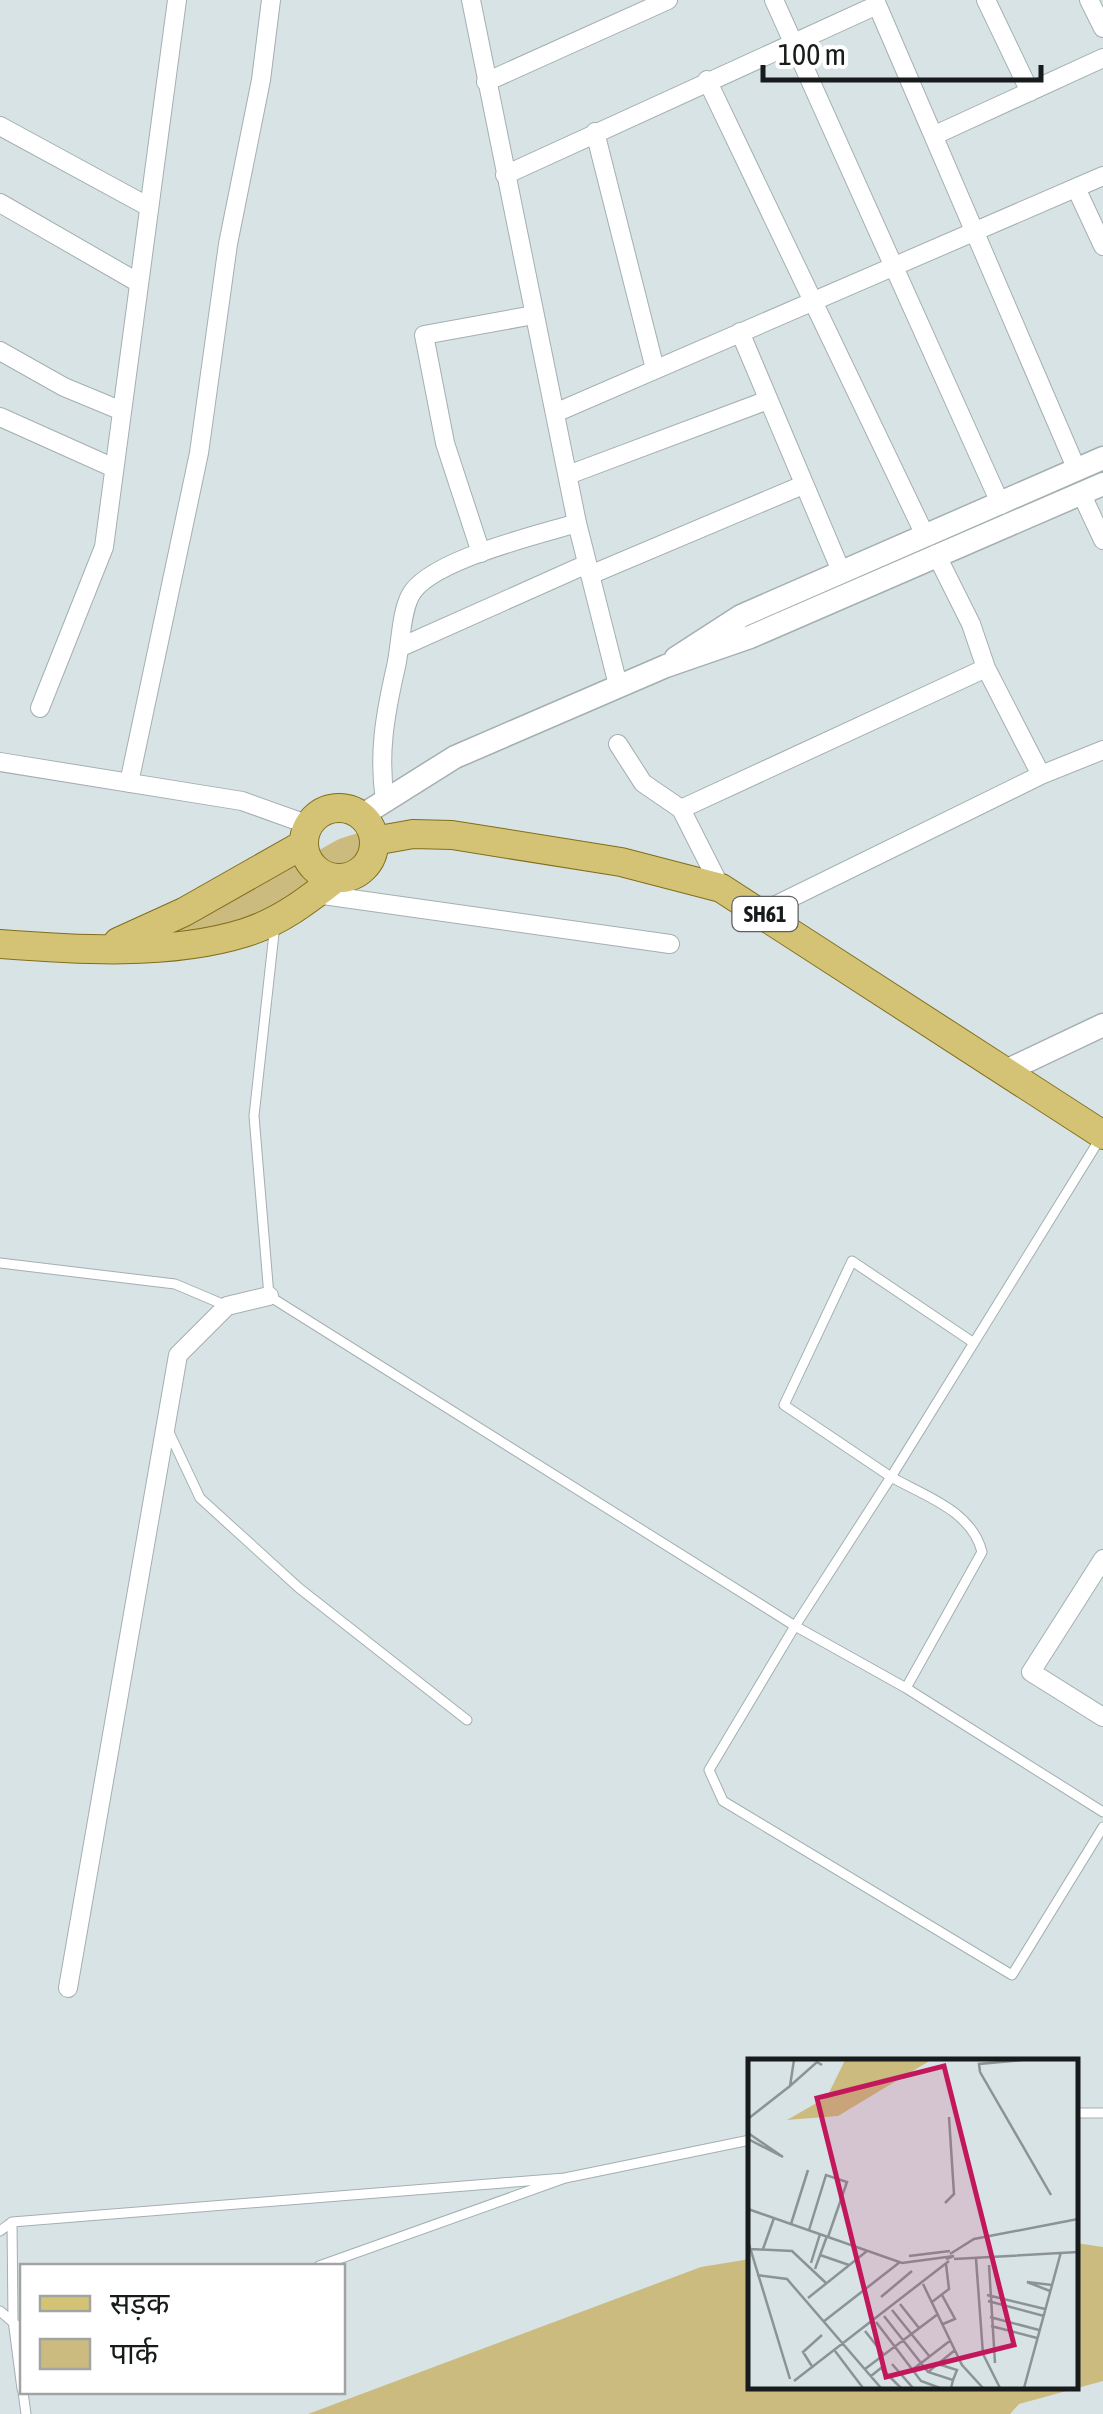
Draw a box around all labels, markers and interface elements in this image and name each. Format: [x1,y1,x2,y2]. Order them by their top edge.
scale bar [763,20,1040,82]
text: 100 m [778,37,846,71]
road number: SH61 [732,897,798,931]
inset map [748,2059,1078,2389]
legend [20,2264,345,2394]
text: सड़क [110,2286,170,2321]
text: पार्क [110,2336,159,2370]

